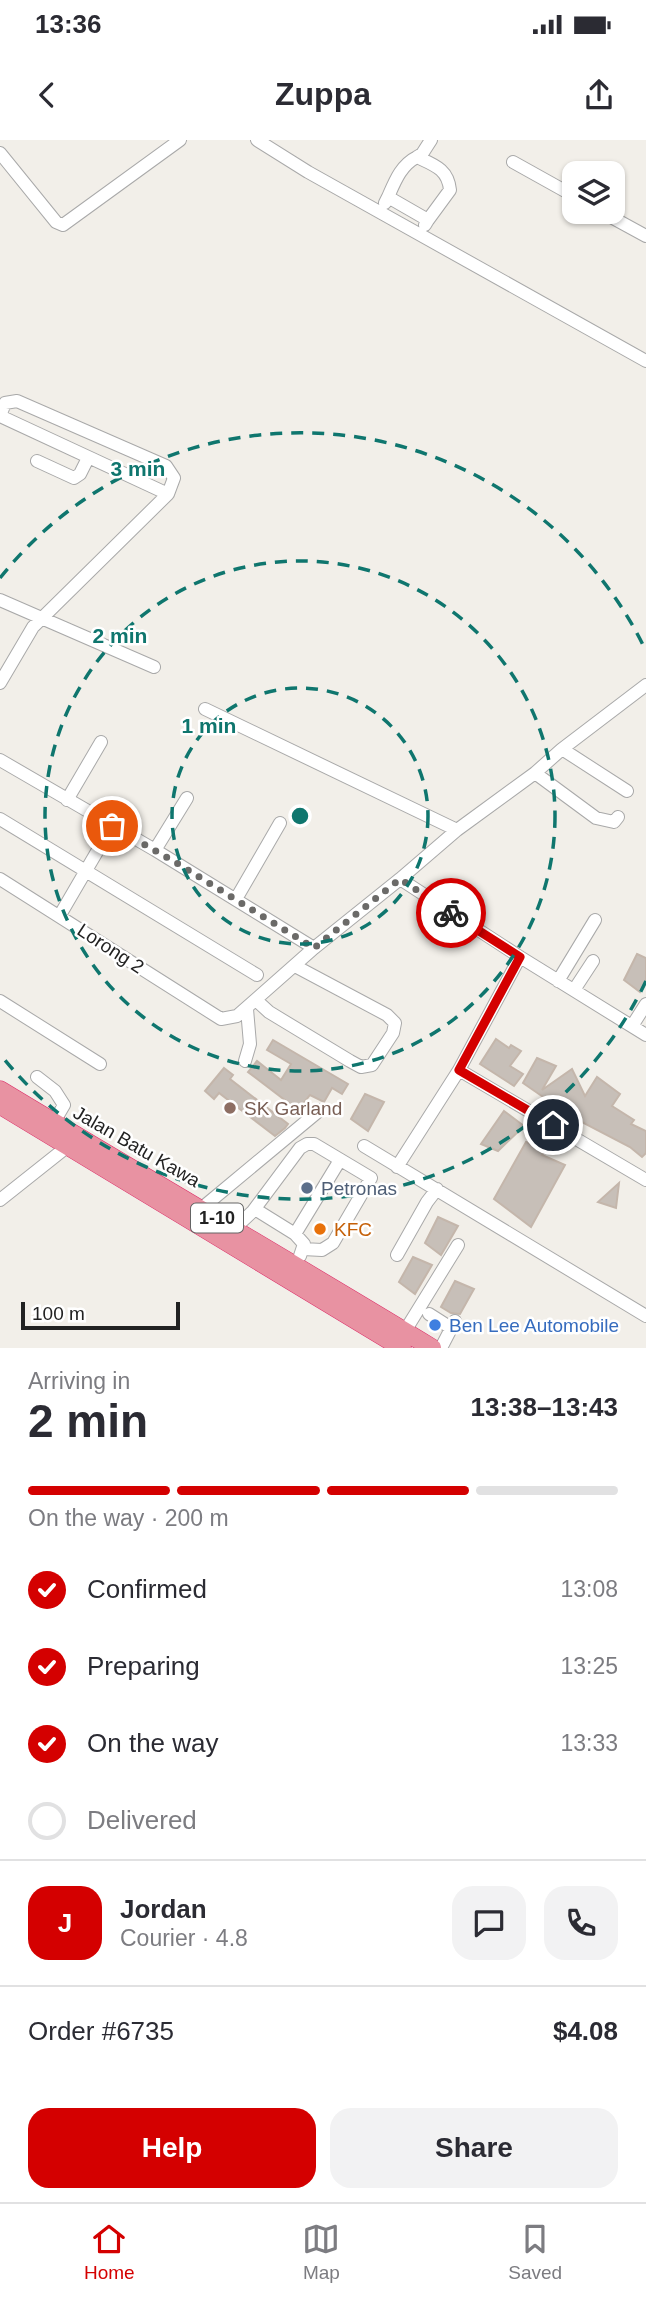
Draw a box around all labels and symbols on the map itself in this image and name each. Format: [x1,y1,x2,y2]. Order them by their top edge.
text: 3 min [111,457,165,480]
text: 2 min [93,624,147,647]
text: 1 min [182,714,236,737]
pin [82,796,142,856]
centre of rings [288,804,312,828]
courier [416,878,486,948]
street label: Lorong 2 [74,919,148,978]
pin [523,1095,583,1155]
place label: SK Garland [244,1098,342,1119]
marker: SK Garland [222,1100,238,1116]
street label: Jalan Batu Kawa [70,1102,204,1191]
place label: Petronas [321,1178,397,1199]
marker: Petronas [299,1180,315,1196]
road number: 1-10 [191,1204,243,1232]
place label: KFC [334,1219,372,1240]
marker: KFC [312,1221,328,1237]
scale bar [21,1299,180,1331]
place label: Ben Lee Automobile [449,1315,619,1336]
marker: Ben Lee Automobile [427,1317,443,1333]

